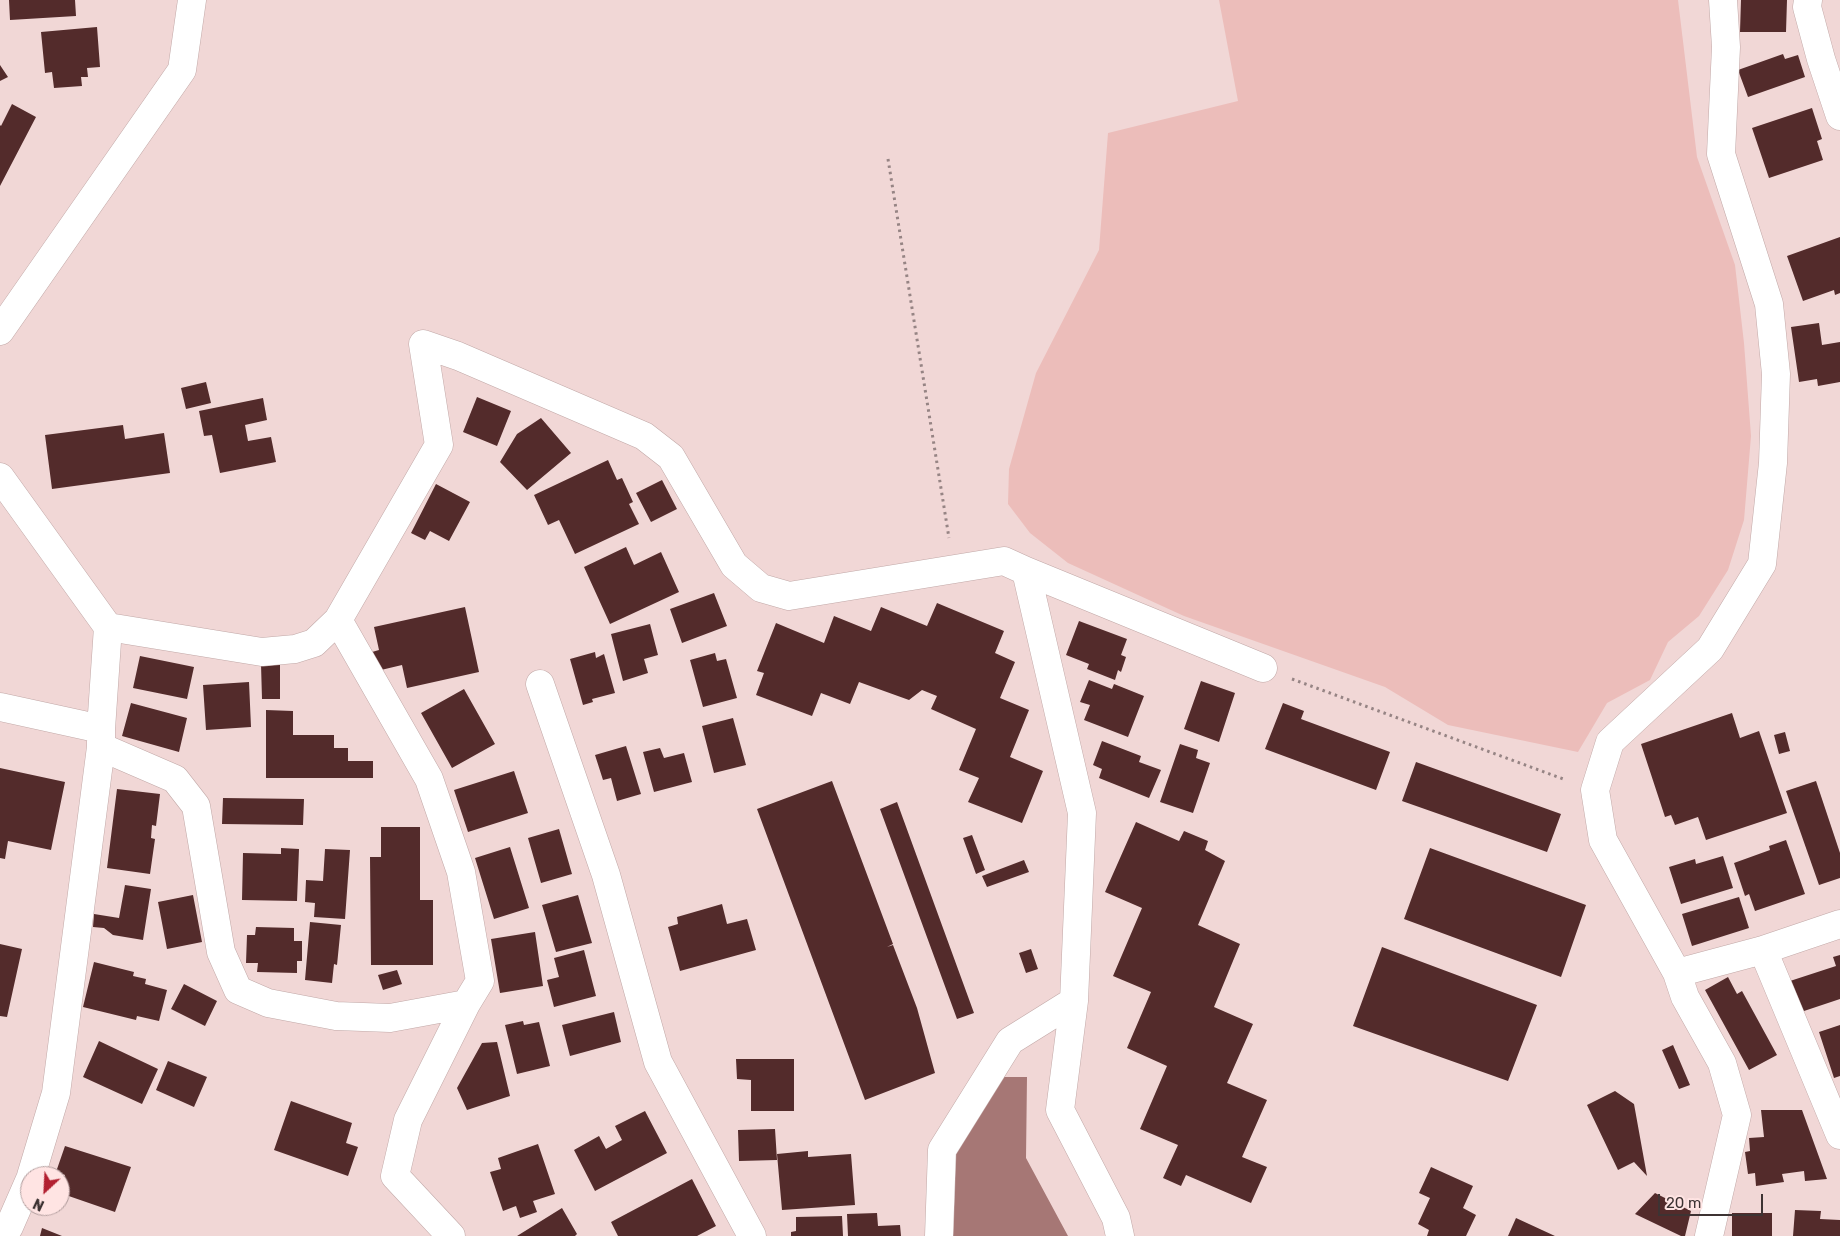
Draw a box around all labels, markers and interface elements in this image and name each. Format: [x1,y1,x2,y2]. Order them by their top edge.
north arrow [20,1166,70,1216]
scale bar [1660,1184,1765,1216]
text: N [31,1194,47,1214]
text: 20 m [1666,1194,1701,1212]

